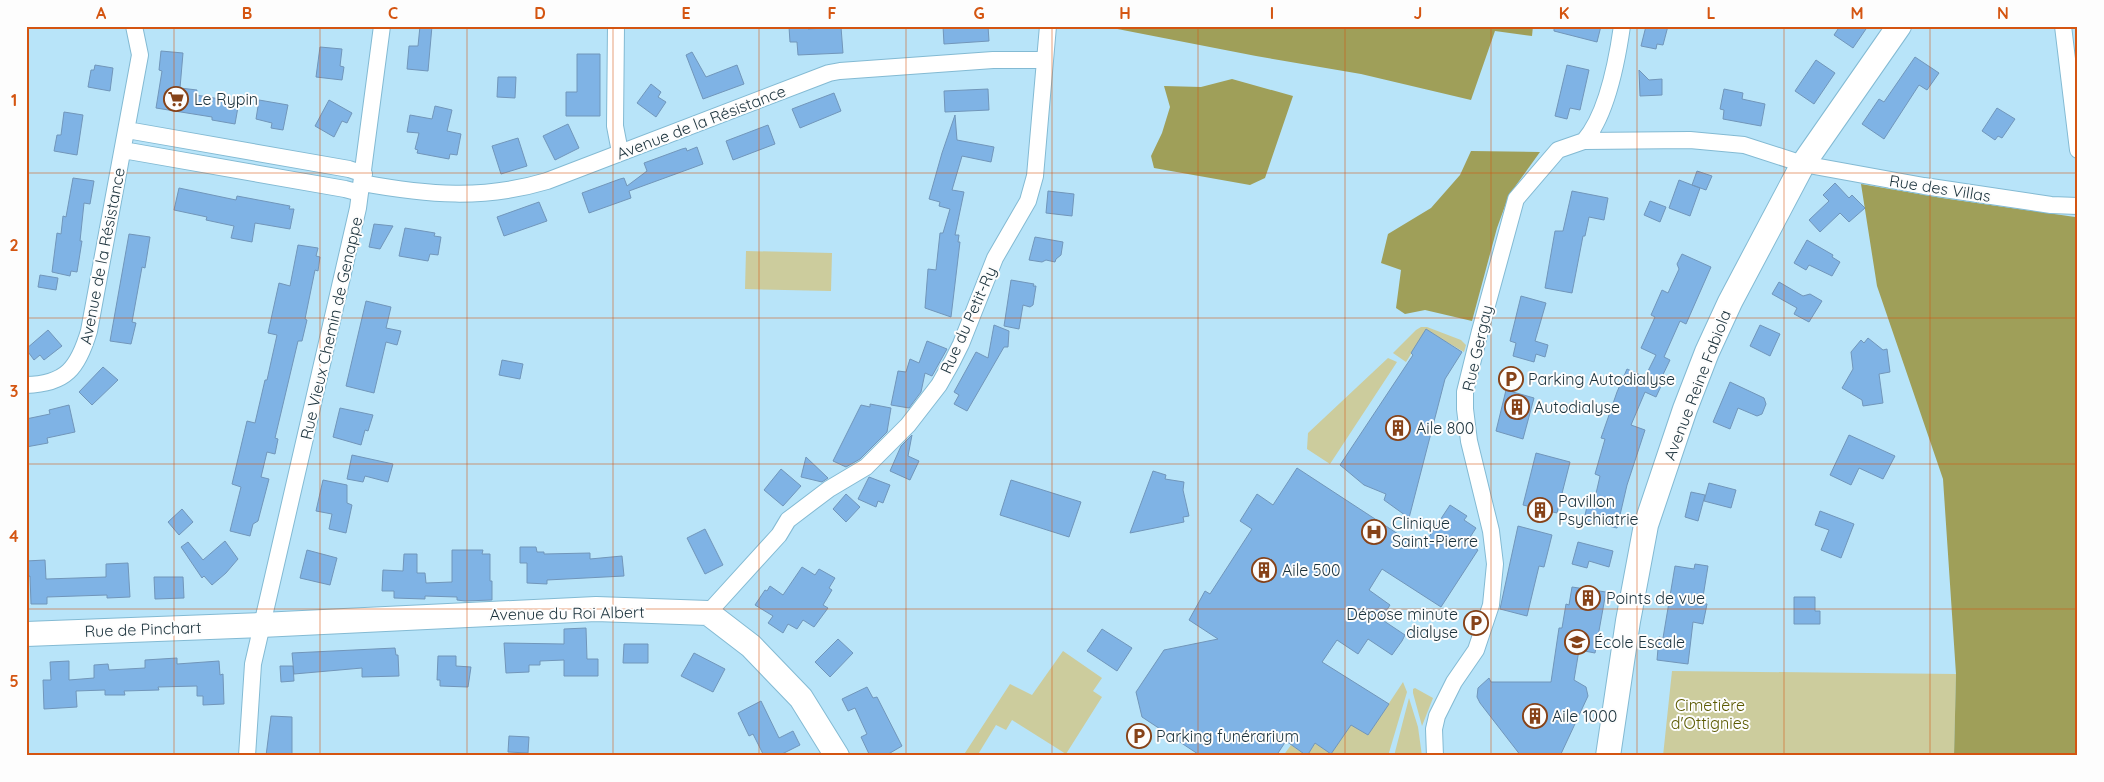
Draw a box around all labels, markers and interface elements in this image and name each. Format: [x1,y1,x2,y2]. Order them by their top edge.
text: A [96,3,107,23]
text: B [242,3,252,23]
text: C [388,3,398,23]
text: D [534,3,546,23]
text: E [681,3,691,23]
text: F [828,3,837,23]
text: G [973,3,985,23]
text: H [1119,3,1131,23]
text: I [1270,3,1274,23]
text: J [1414,3,1422,23]
text: K [1559,3,1569,23]
text: L [1707,3,1716,23]
text: M [1850,3,1864,23]
text: N [1997,3,2009,23]
street label: Avenue de la Résistance [614,80,788,164]
supermarket icon: Le Rypin [163,86,189,112]
place label: Le Rypin [194,89,258,109]
text: 1 [11,90,17,110]
street label: Avenue de la Résistance [75,166,129,346]
street label: Rue des Villas [1888,170,1992,206]
street label: Rue Vieux Chemin de Genappe [296,215,366,441]
text: 2 [9,235,19,255]
street label: Rue du Petit-Ry [935,263,1001,377]
street label: Rue Gergay [1457,303,1497,393]
street label: Avenue Reine Fabiola [1659,307,1735,463]
parking icon: Parking Autodialyse [1498,366,1524,392]
place label: Parking Autodialyse [1528,369,1675,389]
text: 3 [10,381,18,401]
building icon: Autodialyse [1504,394,1530,420]
place label: Autodialyse [1534,397,1620,417]
building icon: Aile 800 [1385,415,1411,441]
place label: Aile 800 [1416,418,1474,438]
place label: Pavillon Psychiatrie [1558,491,1639,529]
building icon: Pavillon Psychiatrie [1527,497,1553,523]
place label: Clinique Saint-Pierre [1392,513,1478,551]
hospital icon: Clinique Saint-Pierre [1361,519,1387,545]
text: 4 [9,526,19,546]
building icon: Aile 500 [1251,557,1277,583]
place label: Aile 500 [1282,560,1340,580]
building icon: Points de vue [1575,585,1601,611]
place label: Points de vue [1606,588,1705,608]
street label: Avenue du Roi Albert [489,602,645,624]
place label: Dépose minute dialyse [1346,604,1458,642]
parking icon: Dépose minute dialyse [1463,610,1489,636]
street label: Rue de Pinchart [84,617,202,641]
school or university icon: École Escale [1564,629,1590,655]
place label: École Escale [1594,632,1685,652]
text: 5 [9,671,19,691]
park label: Cimetière d'Ottignies [1671,695,1749,733]
building icon: Aile 1000 [1522,703,1548,729]
place label: Aile 1000 [1552,706,1617,726]
parking icon: Parking funérarium [1126,723,1152,749]
place label: Parking funérarium [1156,726,1299,746]

